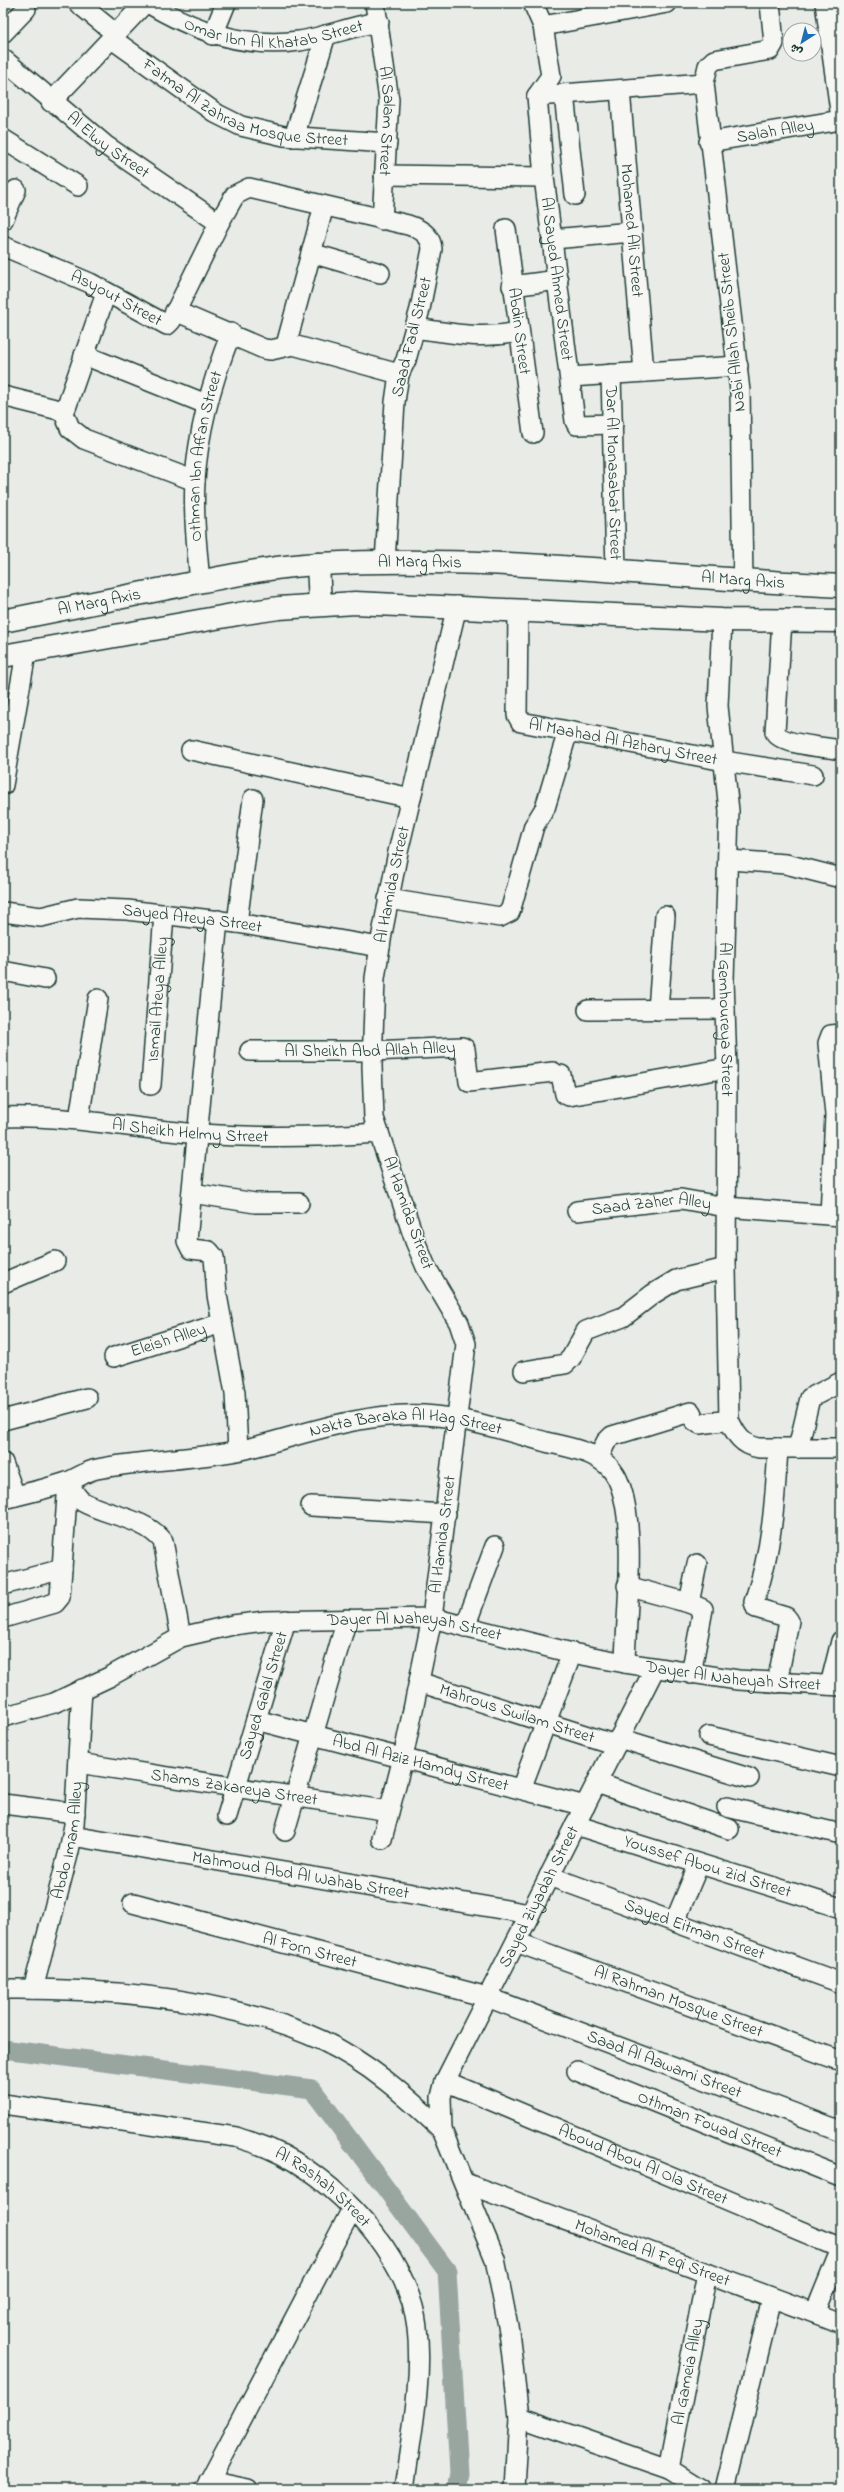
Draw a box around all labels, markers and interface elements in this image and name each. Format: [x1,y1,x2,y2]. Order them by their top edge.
street label: Omar Ibn Al Khatab Street [180,11,366,55]
north arrow [782,22,822,62]
text: ش [787,39,806,59]
street label: Fatma Al Zahraa Mosque Street [136,51,349,153]
street label: Al Salam Street [372,65,402,177]
street label: Al Elwy Street [61,105,155,185]
street label: Salah Alley [735,112,816,150]
street label: Mohamed Ali Street [614,163,650,299]
street label: Al Sayed Ahmed Street [534,196,580,362]
street label: Nabi Allah Sheib Street [711,251,753,413]
street label: Asyout Street [67,264,167,333]
street label: Saad Fadl Street [385,274,439,400]
street label: Abdin Street [501,286,538,376]
street label: Othman Ibn Affan Street [182,367,229,543]
street label: Dar Al Monasabat Street [599,384,628,561]
street label: Al Marg Axis [377,549,462,576]
street label: Al Marg Axis [700,565,786,595]
street label: Al Marg Axis [55,581,143,622]
street label: Al Maahad Al Azhary Street [527,711,720,772]
street label: Al Hamida Street [368,823,416,945]
street label: Sayed Ateya Street [121,897,264,940]
street label: Ismail Ateya Alley [140,936,176,1063]
street label: Al Gemhoureya Street [711,942,740,1097]
street label: Al Sheikh Abd Allah Alley [284,1035,456,1064]
street label: Al Sheikh Helmy Street [110,1112,269,1149]
street label: Al Hamida Street [376,1153,440,1273]
street label: Saad Zaher Alley [590,1186,713,1222]
street label: Eleish Alley [127,1316,210,1364]
street label: Nakta Baraka Al Hag Street [307,1402,505,1443]
street label: Al Hamida Street [423,1474,462,1595]
street label: Dayer Al Naheyah Street [326,1605,504,1647]
street label: Sayed Galal Street [232,1628,295,1763]
street label: Dayer Al Naheyah Street [643,1654,822,1697]
street label: Mahrous Swilam Street [436,1677,598,1750]
street label: Abd Al Aziz Hamdy Street [330,1728,512,1798]
street label: Shams Zakareya Street [149,1762,320,1812]
street label: Abdo Imam Alley [44,1781,90,1902]
street label: Sayed Ziyadah Street [492,1821,586,1972]
street label: Youssef Abou Zid Street [621,1828,795,1904]
street label: Mahmoud Abd Al Wahab Street [190,1844,411,1906]
street label: Sayed Eitman Street [621,1892,769,1967]
street label: Al Forn Street [260,1925,360,1975]
street label: Al Rahman Mosque Street [590,1959,767,2044]
street label: Saad Al Aawami Street [583,2023,746,2105]
street label: Othman Fouad Street [634,2084,786,2165]
street label: Aboud Abou Al Ola Street [554,2118,732,2212]
street label: Al Rashah Street [271,2141,377,2233]
street label: Mohamed Al Feqi Street [571,2212,734,2293]
street label: Al Gameia Alley [665,2316,711,2427]

